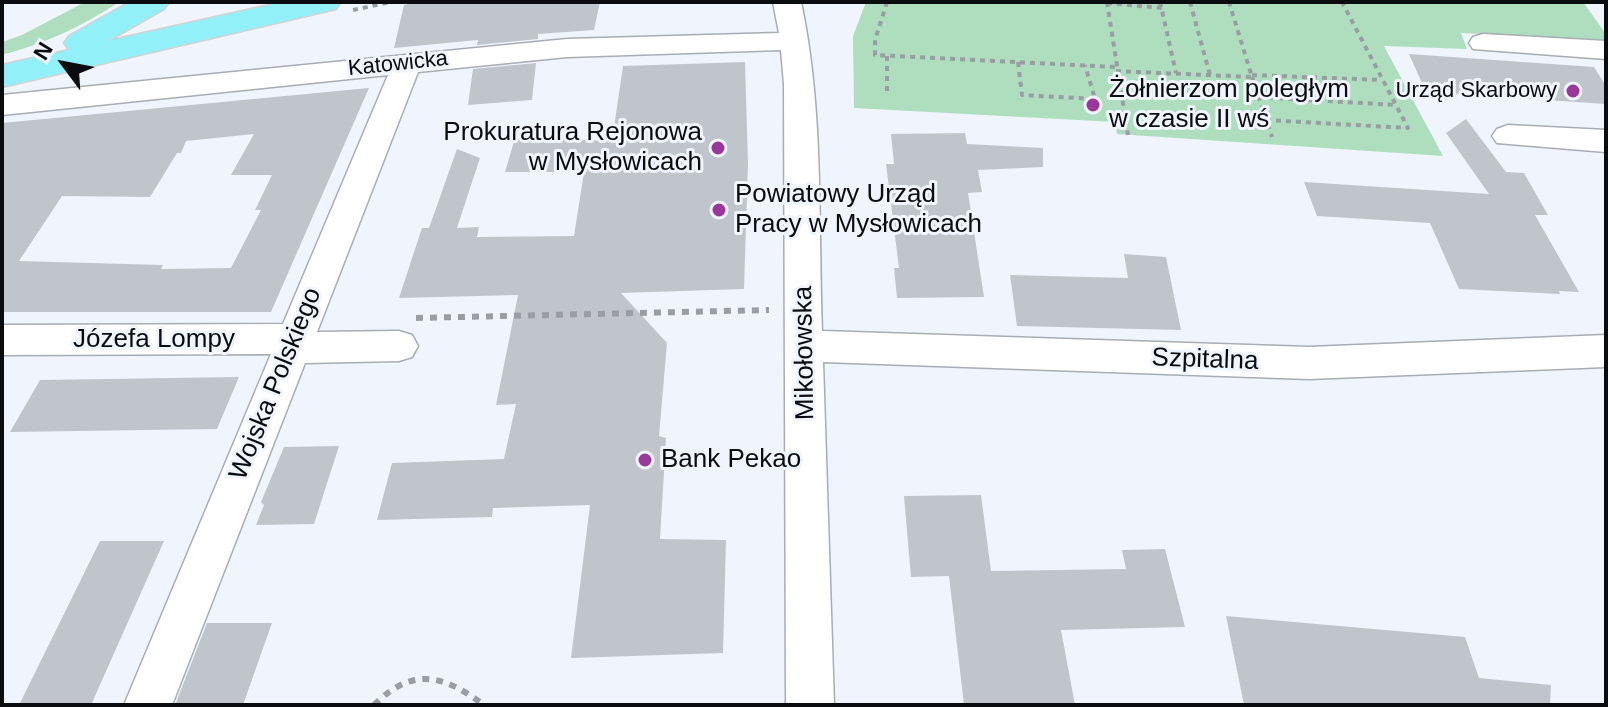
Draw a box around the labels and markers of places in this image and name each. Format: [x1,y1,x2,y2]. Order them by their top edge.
place label: Żołnierzom poległym w czasie II wś [1109,74,1349,136]
place label: Urząd Skarbowy [1396,78,1557,104]
marker: Urząd Skarbowy [1564,82,1582,100]
marker: Żołnierzom poległym w czasie II wś [1084,96,1102,114]
place label: Prokuratura Rejonowa w Mysłowicach [443,117,702,178]
marker: Prokuratura Rejonowa w Mysłowicach [709,139,727,157]
place label: Powiatowy Urząd Pracy w Mysłowicach [735,179,982,240]
marker: Powiatowy Urząd Pracy w Mysłowicach [710,201,728,219]
place label: Bank Pekao [661,444,801,476]
marker: Bank Pekao [636,451,654,469]

